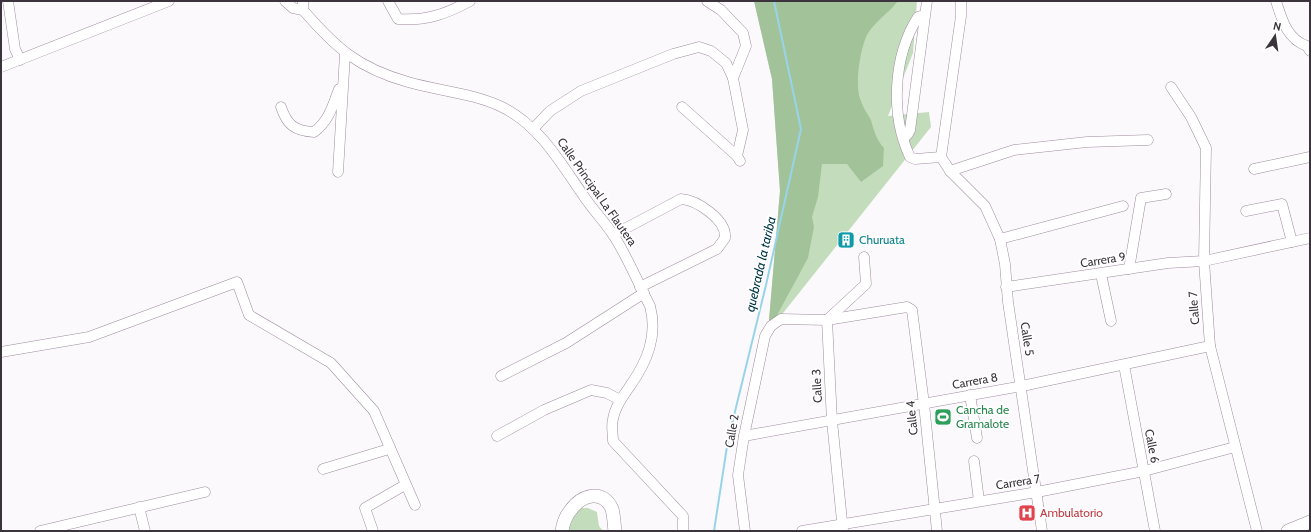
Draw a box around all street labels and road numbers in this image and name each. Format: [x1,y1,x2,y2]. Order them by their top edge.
street label: Calle Principal La Flautera [554,135,641,249]
street label: Carrera 9 [1079,248,1127,270]
street label: Calle 7 [1185,291,1202,325]
street label: Calle 5 [1017,321,1038,357]
street label: Calle 3 [808,369,825,403]
street label: Carrera 8 [951,369,999,392]
street label: Calle 4 [902,400,921,436]
street label: Calle 2 [721,413,742,449]
street label: Calle 6 [1142,428,1163,464]
street label: Carrera 7 [995,471,1041,492]

